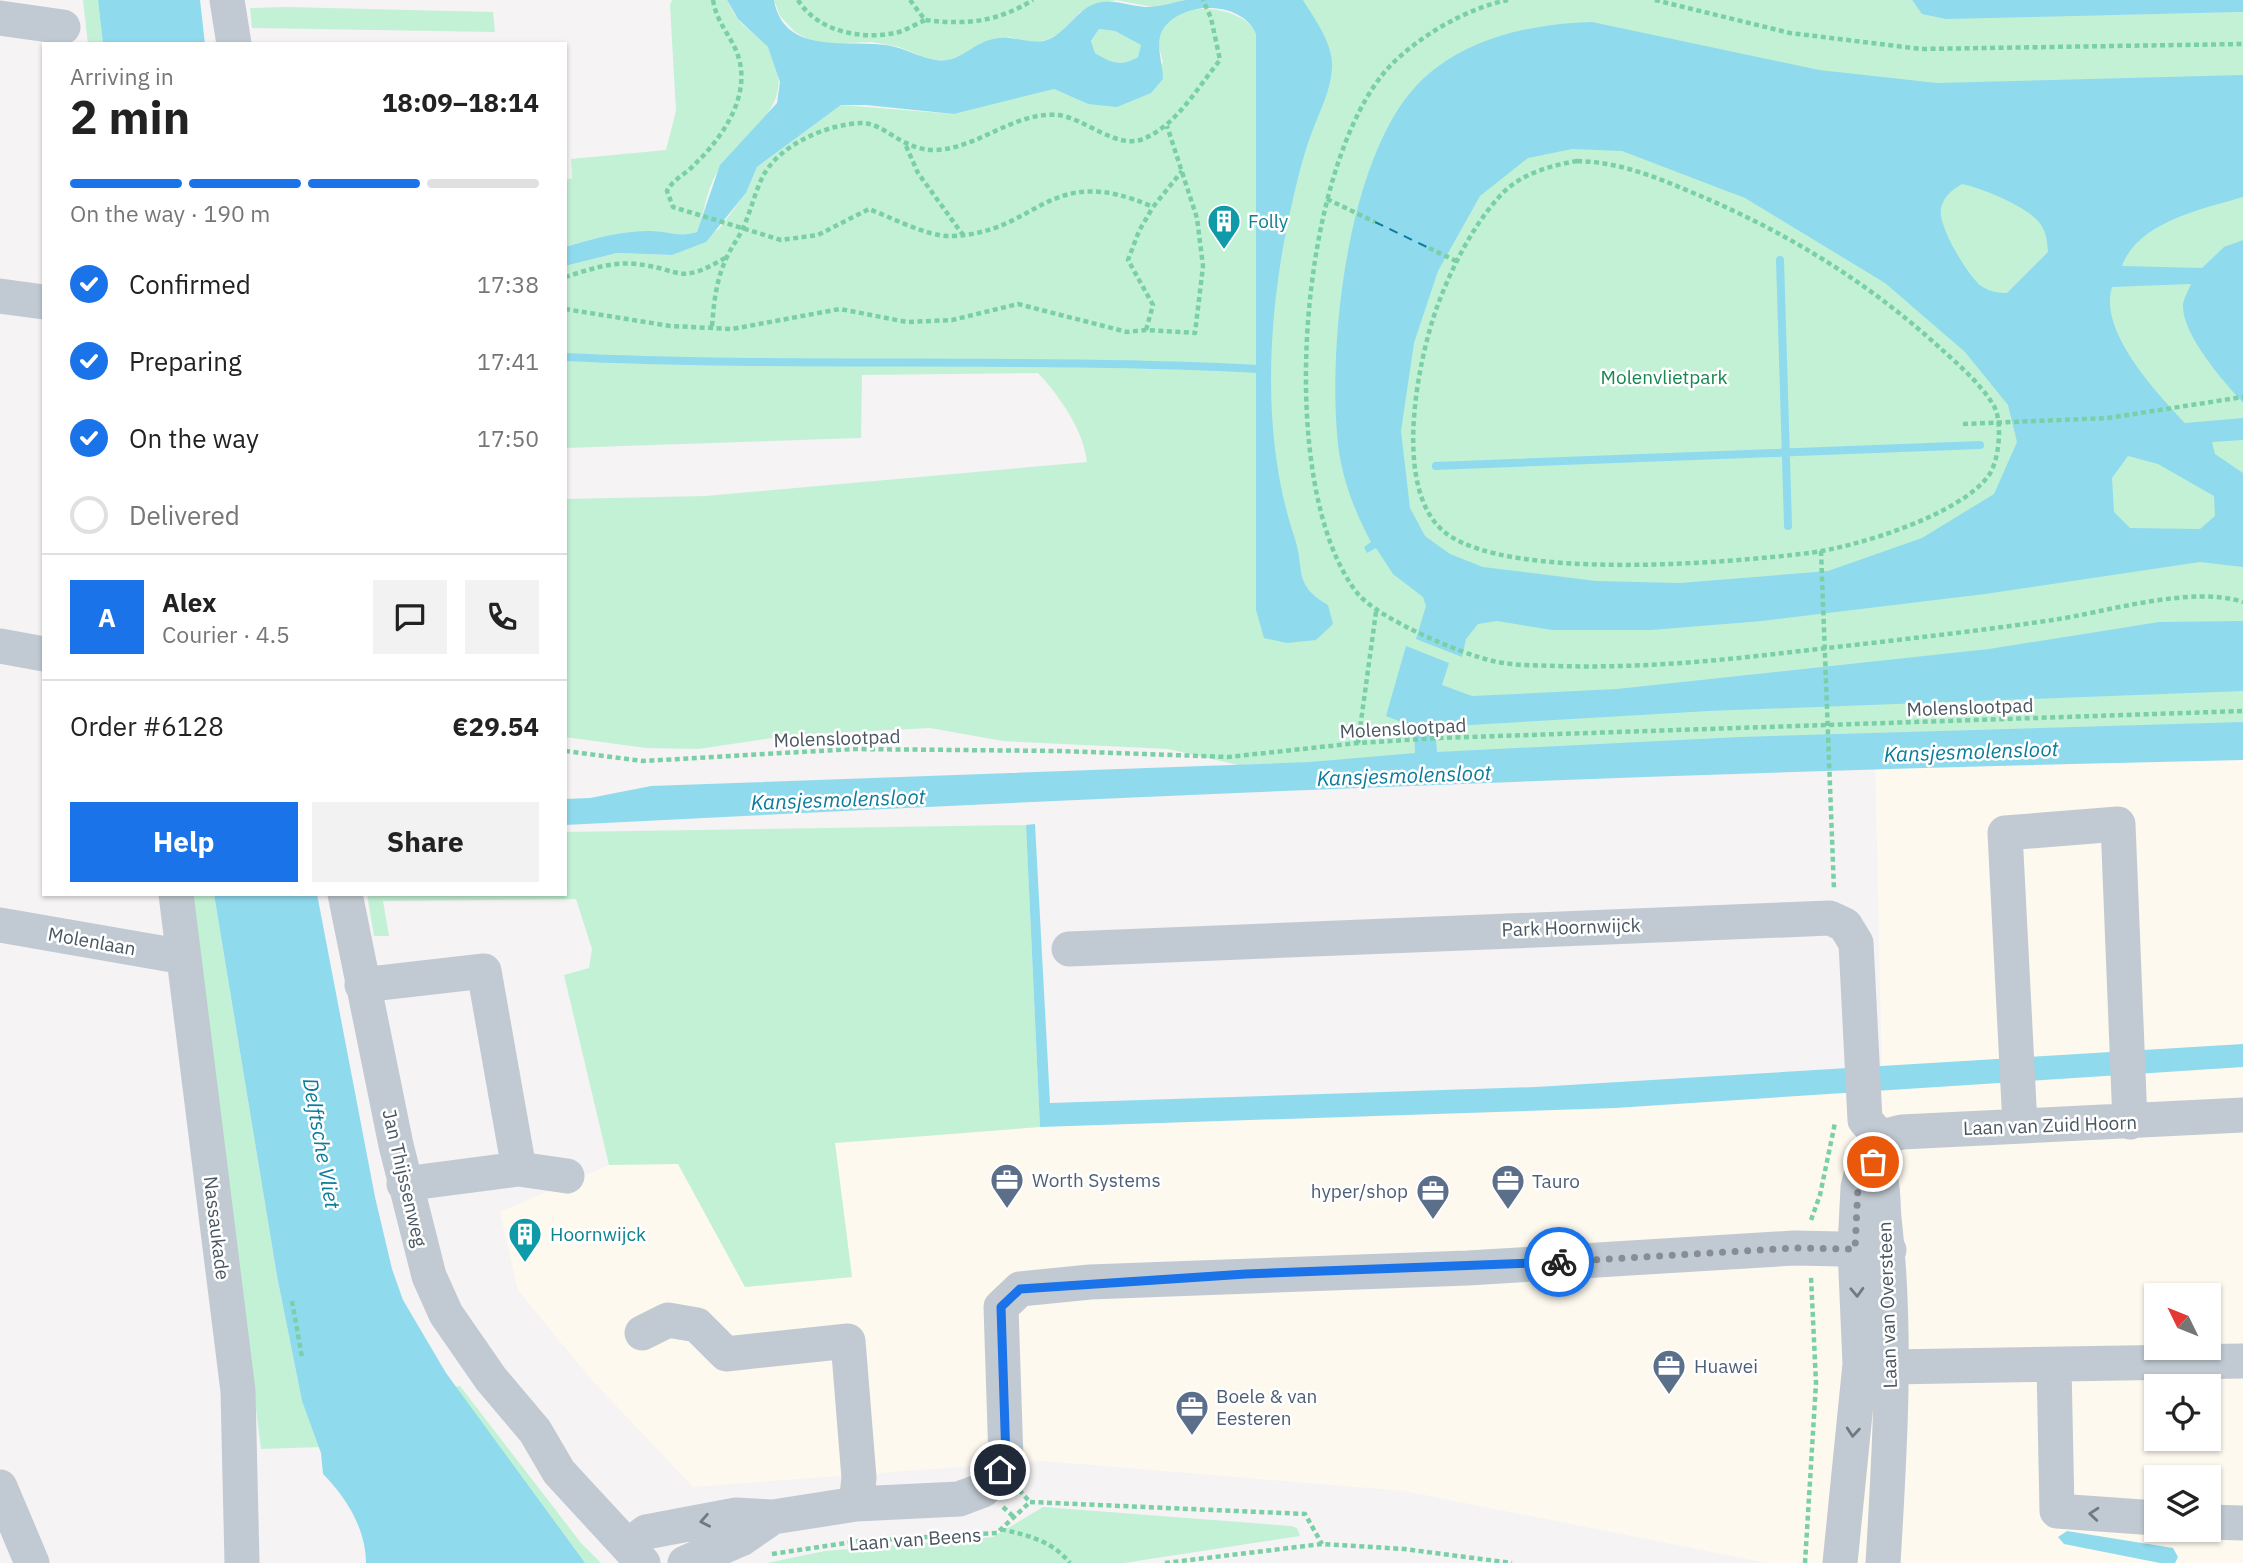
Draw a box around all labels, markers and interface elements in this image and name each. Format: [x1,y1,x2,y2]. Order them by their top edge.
text: Arriving in [70,61,174,91]
text: 18:09–18:14 [382,85,539,119]
text: 2 min [70,87,190,147]
text: On the way · 190 m [70,198,270,228]
building icon: Folly [1205,202,1243,251]
place label: Folly [1248,209,1289,233]
icon: check [70,265,108,303]
text: Confirmed [129,267,251,301]
text: 17:38 [477,269,539,299]
icon: check [70,342,108,380]
text: Preparing [129,344,242,378]
text: 17:41 [477,346,539,376]
park label: Molenvlietpark [1601,365,1727,389]
icon: check [70,419,108,457]
text: On the way [129,421,259,455]
text: 17:50 [477,423,539,453]
text: Delivered [129,498,240,532]
button: chat [373,580,447,654]
button: phone [465,580,539,654]
text: Alex [162,585,216,619]
text: A [98,600,116,634]
text: Courier · 4.5 [162,619,290,649]
street label: Molenslootpad [1906,693,2034,721]
text: Order #6128 [70,709,224,743]
text: €29.54 [452,709,539,743]
street label: Molenslootpad [1339,713,1467,743]
street label: Molenslootpad [773,724,901,752]
water label: Kansjesmolensloot [1883,734,2060,768]
water label: Kansjesmolensloot [1316,758,1493,792]
water label: Kansjesmolensloot [750,782,927,816]
button: Help [70,802,298,882]
button: Share [312,802,539,882]
street label: Park Hoornwijck [1501,913,1641,941]
street label: Molenlaan [46,921,138,961]
water label: Delftsche Vliet [297,1076,347,1212]
street label: Jan Thijssenweg [377,1107,433,1249]
street label: Laan van Zuid Hoorn [1963,1110,2137,1140]
pin [1843,1132,1903,1192]
icon: bag [1854,1143,1892,1181]
office icon: Worth Systems [988,1161,1026,1210]
office icon: Tauro [1489,1162,1527,1211]
place label: Worth Systems [1032,1168,1161,1192]
place label: Tauro [1532,1169,1580,1193]
office icon: hyper/shop [1414,1172,1452,1221]
street label: Nassaukade [199,1175,235,1281]
place label: hyper/shop [1311,1179,1408,1203]
building icon: Hoornwijck [506,1215,544,1264]
street label: Laan van Oversteen [1872,1221,1902,1389]
place label: Hoornwijck [550,1222,646,1246]
courier [1524,1227,1594,1297]
icon: bike [1540,1243,1578,1281]
north arrow [2144,1283,2221,1360]
map controls [2144,1283,2221,1542]
one-way arrow [1850,1287,1865,1298]
office icon: Huawei [1650,1347,1688,1396]
place label: Huawei [1694,1354,1758,1378]
button: locate [2144,1374,2221,1451]
place label: Boele & van Eesteren [1216,1384,1317,1430]
office icon: Boele & van Eesteren [1173,1388,1211,1437]
one-way arrow [1846,1426,1861,1437]
pin [970,1440,1030,1500]
icon: home [981,1451,1019,1489]
button: layers [2144,1465,2221,1542]
one-way arrow [2088,1507,2099,1522]
one-way arrow [699,1512,711,1527]
street label: Laan van Beens [848,1522,982,1556]

